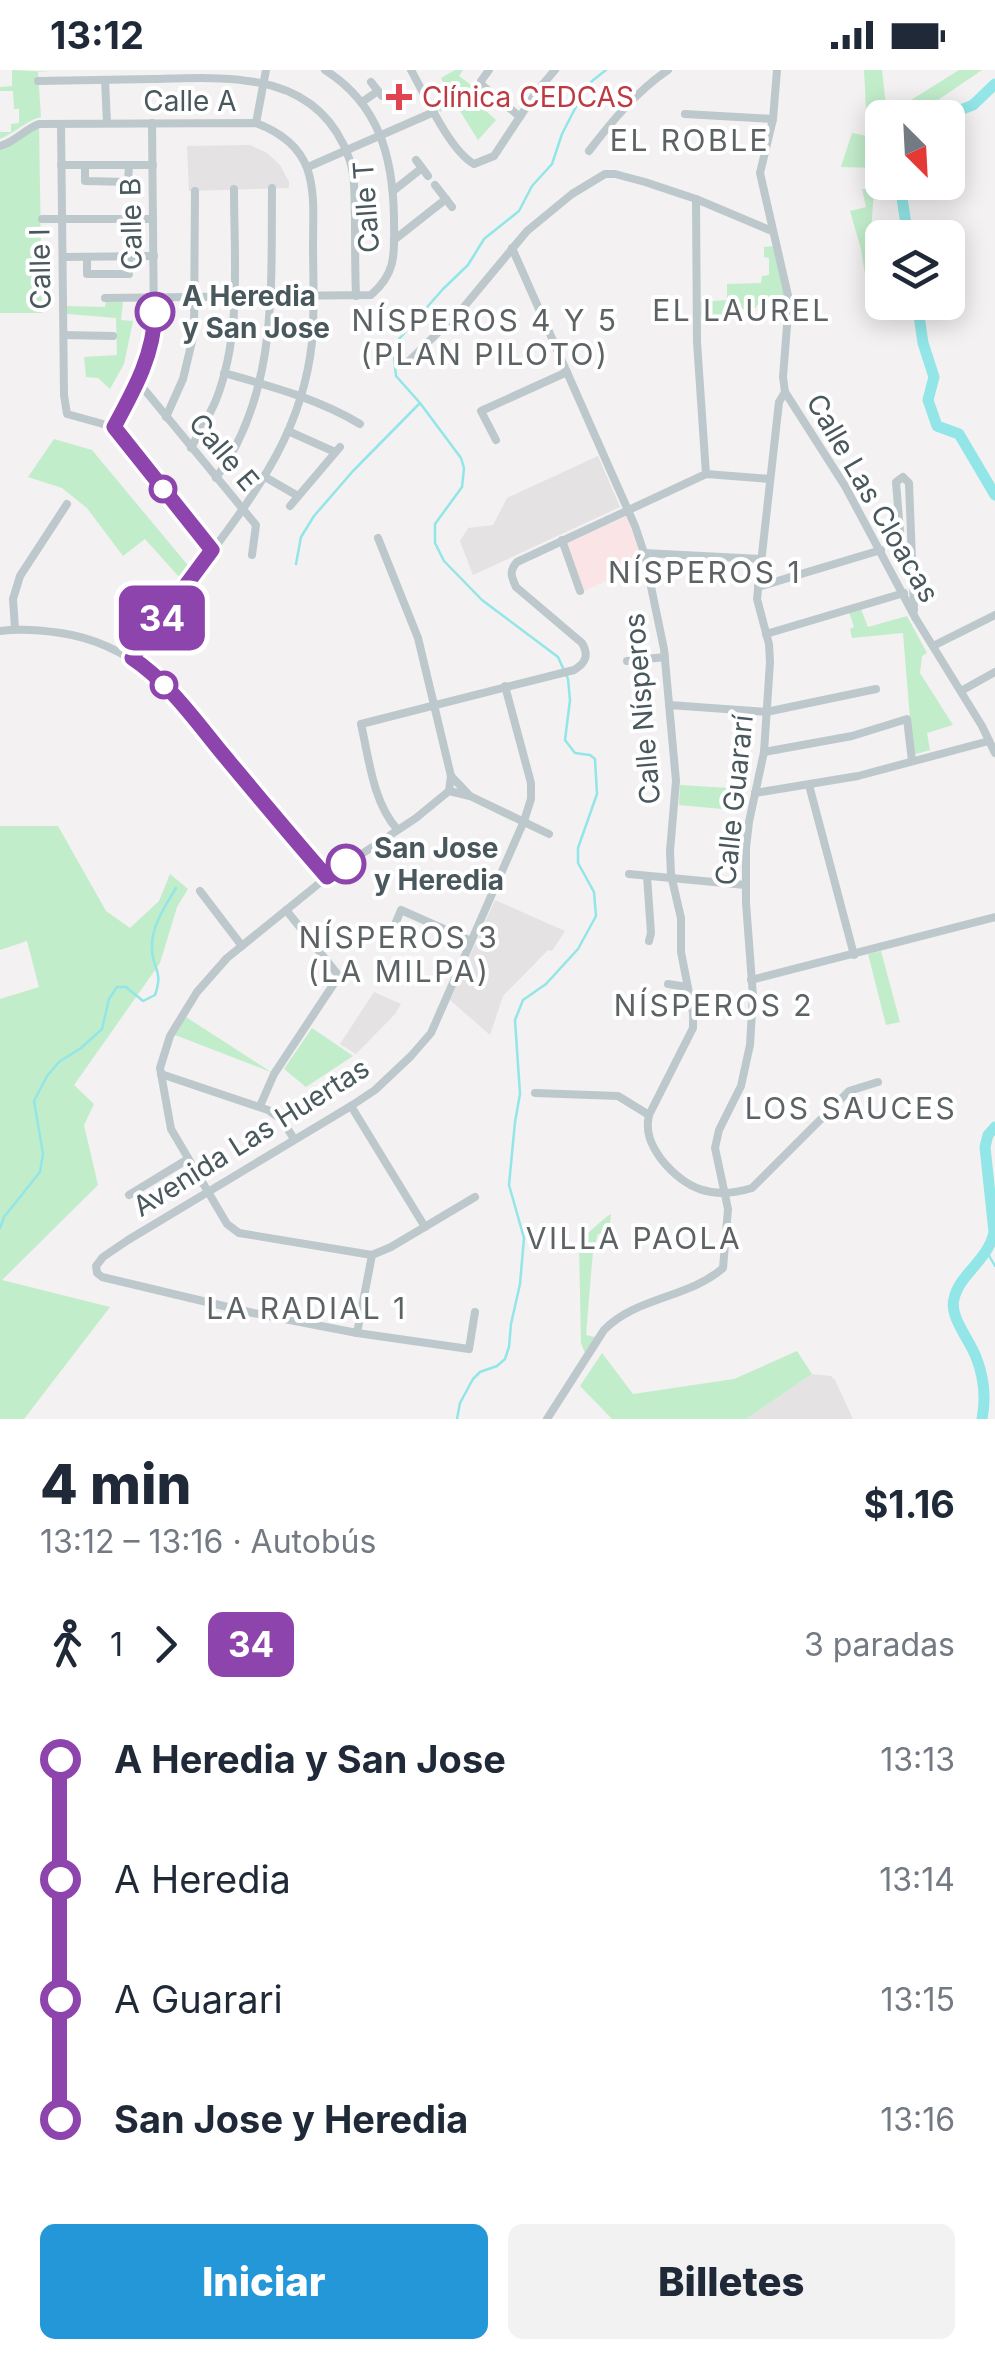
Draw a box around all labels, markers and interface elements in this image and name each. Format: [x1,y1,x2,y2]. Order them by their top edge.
text: 13:12 [50,12,144,58]
place label: Clínica CEDCAS [422,80,634,114]
street label: Calle A [143,84,237,118]
marker: Clínica CEDCAS [386,84,412,110]
north arrow [865,100,965,200]
map controls [865,100,965,320]
district label: EL ROBLE [610,122,770,158]
street label: Calle T [346,160,386,254]
street label: Calle B [113,178,149,270]
button: layers [865,220,965,320]
street label: Calle I [22,228,58,310]
place label: A Heredia y San Jose [182,279,330,345]
district label: EL LAUREL [652,292,832,328]
marker: A Heredia y San Jose [136,293,174,331]
district label: NÍSPEROS 4 Y 5 (PLAN PILOTO) [352,302,618,372]
street label: Calle Las Cloacas [800,388,946,608]
street label: Calle E [182,406,266,498]
unlabelled marker [150,476,176,502]
district label: NÍSPEROS 1 [608,554,802,590]
line badge: 34 [117,586,207,650]
text: 34 [139,597,185,639]
street label: Calle Nísperos [617,612,667,806]
unlabelled marker [151,672,177,698]
street label: Calle Guararí [708,713,760,887]
place label: San Jose y Heredia [374,831,504,897]
marker: San Jose y Heredia [327,845,365,883]
district label: NÍSPEROS 3 (LA MILPA) [299,919,499,989]
district label: NÍSPEROS 2 [614,987,814,1023]
street label: Avenida Las Huertas [127,1051,375,1223]
district label: LOS SAUCES [745,1090,957,1126]
district label: VILLA PAOLA [526,1220,742,1256]
district label: LA RADIAL 1 [206,1290,408,1326]
text: 4 min [40,1451,191,1517]
text: $1.16 [863,1481,955,1527]
text: 13:12 – 13:16 · Autobús [40,1522,376,1561]
icon: walk [40,1617,95,1672]
icon: forward [138,1617,193,1672]
text: 34 [228,1623,274,1665]
text: 1 [110,1625,123,1664]
text: 3 paradas [804,1625,955,1664]
text: A Heredia y San Jose [114,1736,506,1782]
text: 13:13 [880,1740,955,1779]
text: A Heredia [114,1856,291,1902]
text: 13:14 [879,1860,955,1899]
text: A Guarari [114,1976,283,2022]
text: 13:15 [881,1980,955,2019]
text: San Jose y Heredia [114,2096,468,2142]
text: 13:16 [880,2100,955,2139]
button: Iniciar [40,2224,488,2339]
button: Billetes [508,2224,955,2339]

